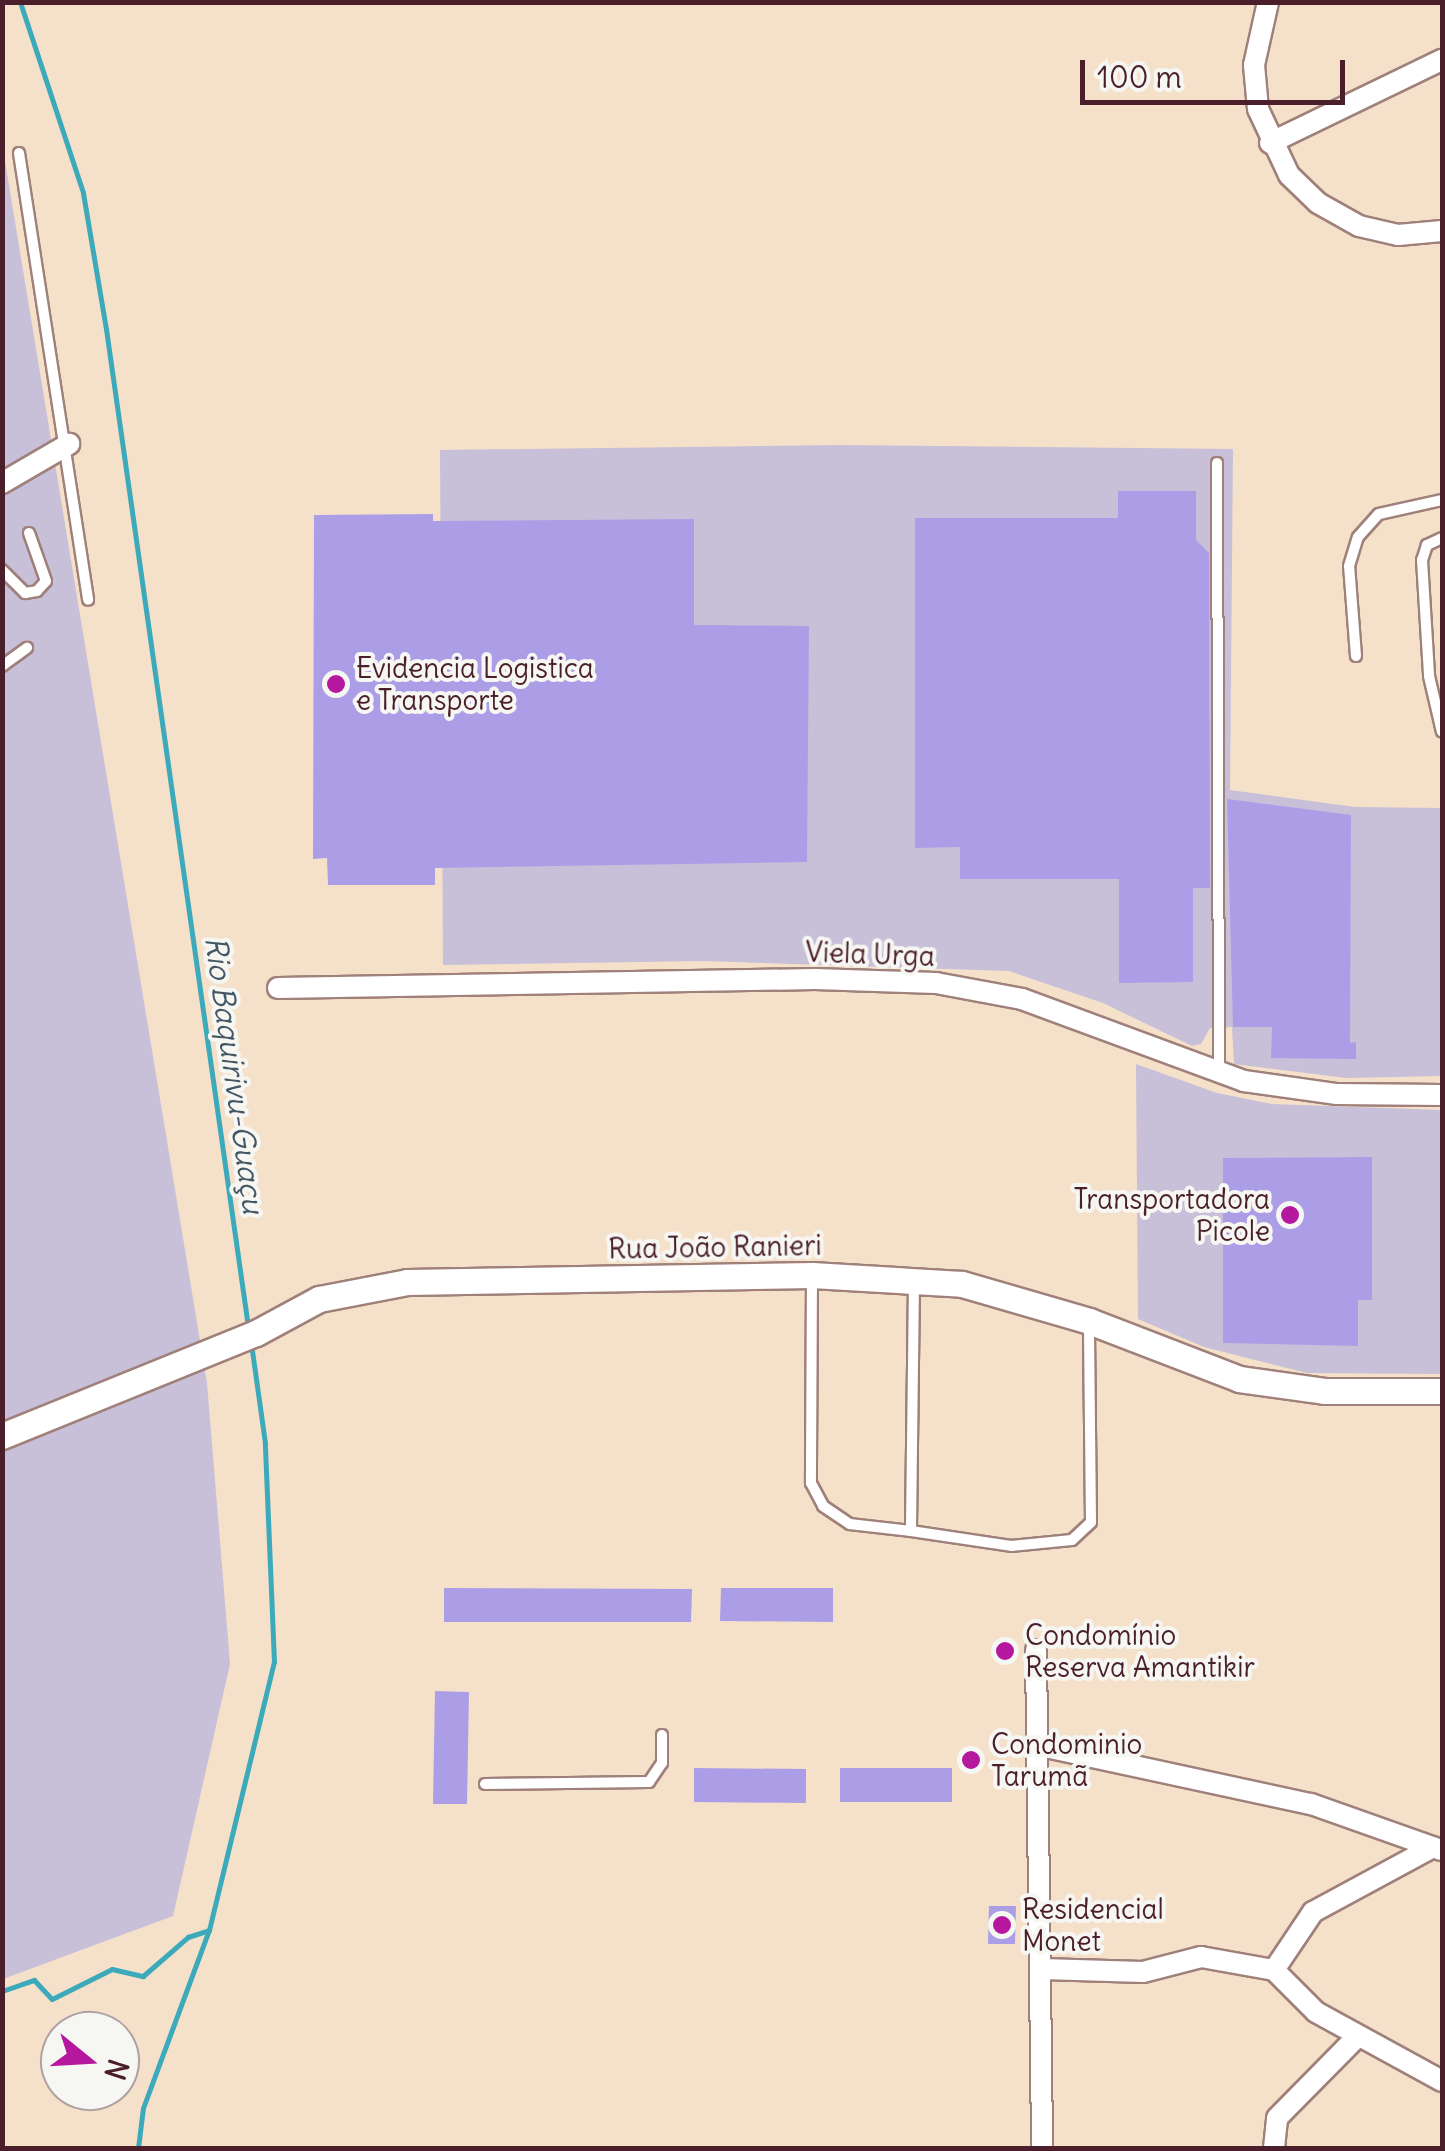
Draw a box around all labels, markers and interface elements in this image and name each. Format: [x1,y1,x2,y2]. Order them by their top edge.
scale bar [1085,40,1350,102]
text: 100 m [1097,58,1182,96]
place label: Evidencia Logistica e Transporte [356,651,594,717]
marker: Evidencia Logistica e Transporte [325,673,347,695]
water label: Rio Baquirivu-Guaçu [198,934,272,1216]
street label: Viela Urga [805,935,935,973]
place label: Transportadora Picole [1073,1182,1270,1248]
marker: Transportadora Picole [1279,1204,1301,1226]
street label: Rua João Ranieri [608,1228,822,1266]
place label: Condomínio Reserva Amantikir [1025,1618,1255,1684]
marker: Condomínio Reserva Amantikir [994,1640,1016,1662]
place label: Condominio Tarumã [991,1727,1142,1793]
marker: Condominio Tarumã [960,1749,982,1771]
place label: Residencial Monet [1022,1892,1164,1958]
marker: Residencial Monet [991,1914,1013,1936]
north arrow [40,2011,140,2111]
text: N [97,2055,137,2084]

